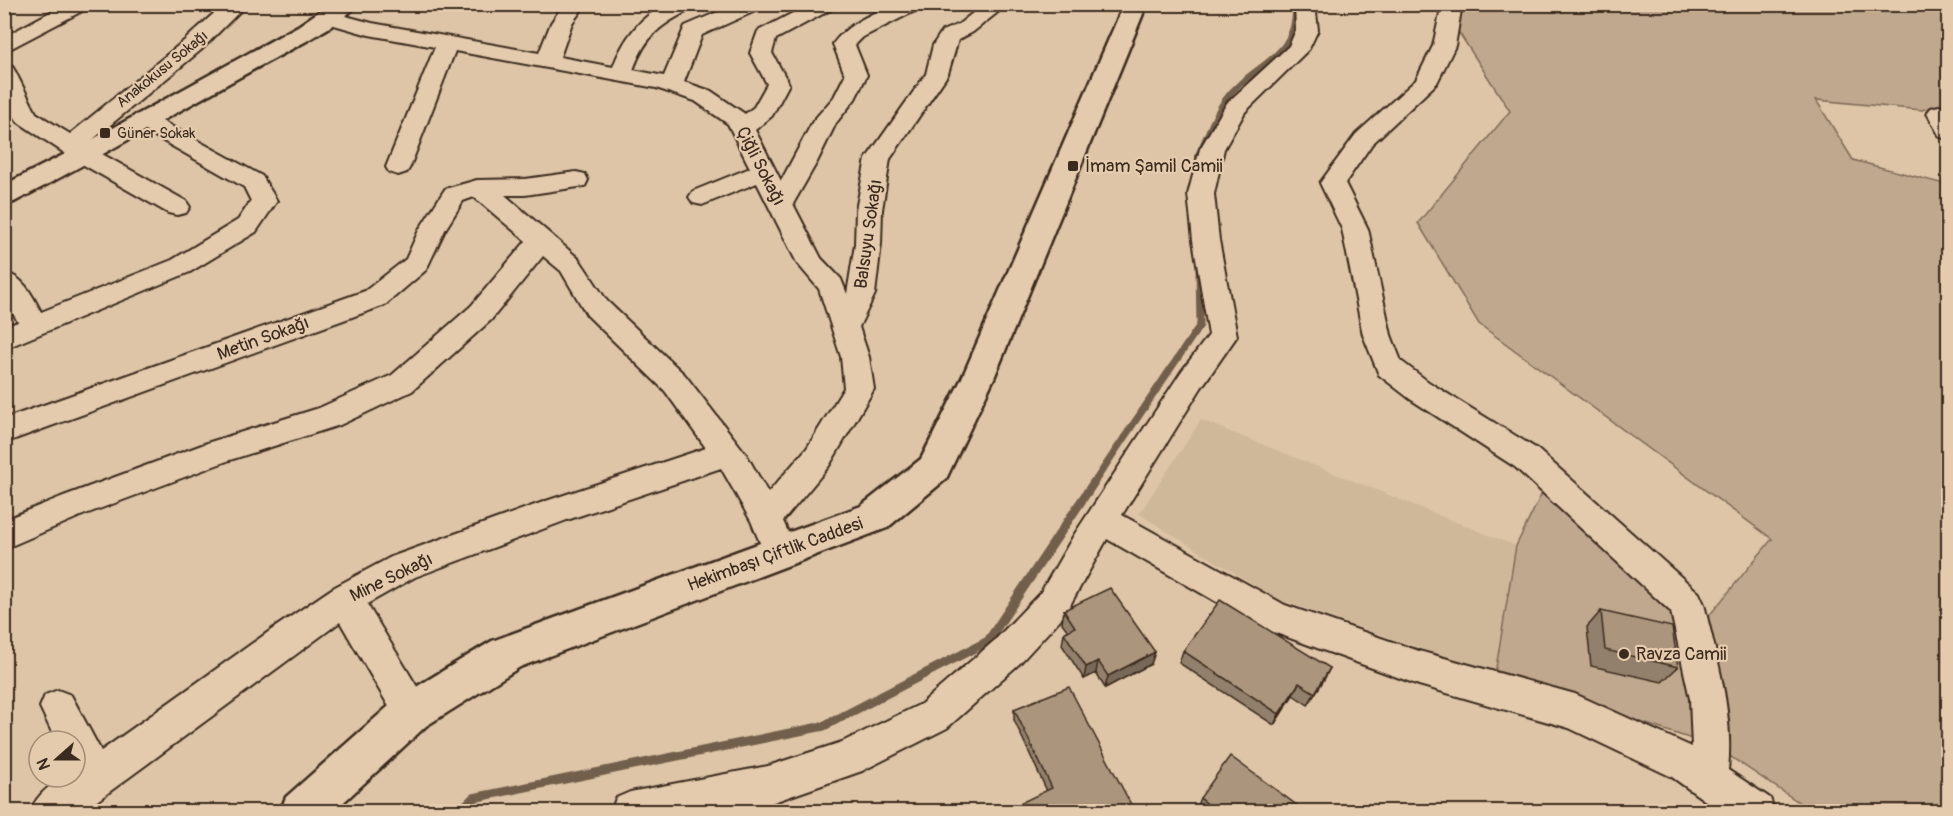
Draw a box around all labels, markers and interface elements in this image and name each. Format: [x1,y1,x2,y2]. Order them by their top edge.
street label: Anakokusu Sokağı [113,27,212,112]
street label: Çiğli Sokağı [731,123,790,210]
place label: Güner Sokak [117,124,196,143]
marker: Güner Sokak [98,126,112,140]
place label: İmam Şamil Camii [1085,155,1223,178]
marker: İmam Şamil Camii [1066,159,1080,173]
street label: Balsuyu Sokağı [849,178,888,290]
street label: Metin Sokağı [214,311,312,366]
street label: Hekimbaşı Çiftlik Caddesi [684,512,866,597]
street label: Mine Sokağı [346,548,436,607]
place label: Ravza Camii [1636,643,1726,666]
marker: Ravza Camii [1617,647,1631,661]
north arrow [27,729,87,789]
text: N [33,755,55,773]

